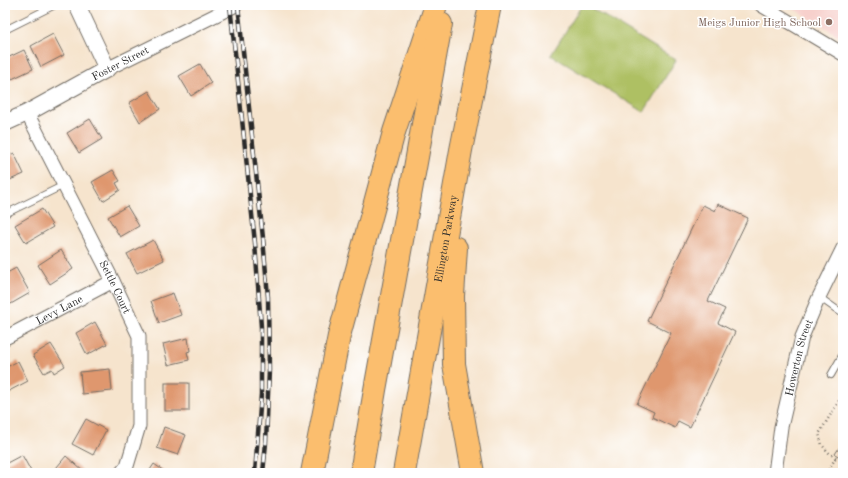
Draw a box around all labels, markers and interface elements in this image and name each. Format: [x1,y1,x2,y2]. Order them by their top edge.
marker: Meigs Junior High School [824,17,834,27]
place label: Meigs Junior High School [698,18,821,29]
street label: Foster Street [90,45,151,83]
street label: Ellington Parkway [434,194,460,284]
street label: Settle Court [96,259,132,316]
street label: Levy Lane [35,294,85,328]
street label: Howerton Street [784,318,816,397]

